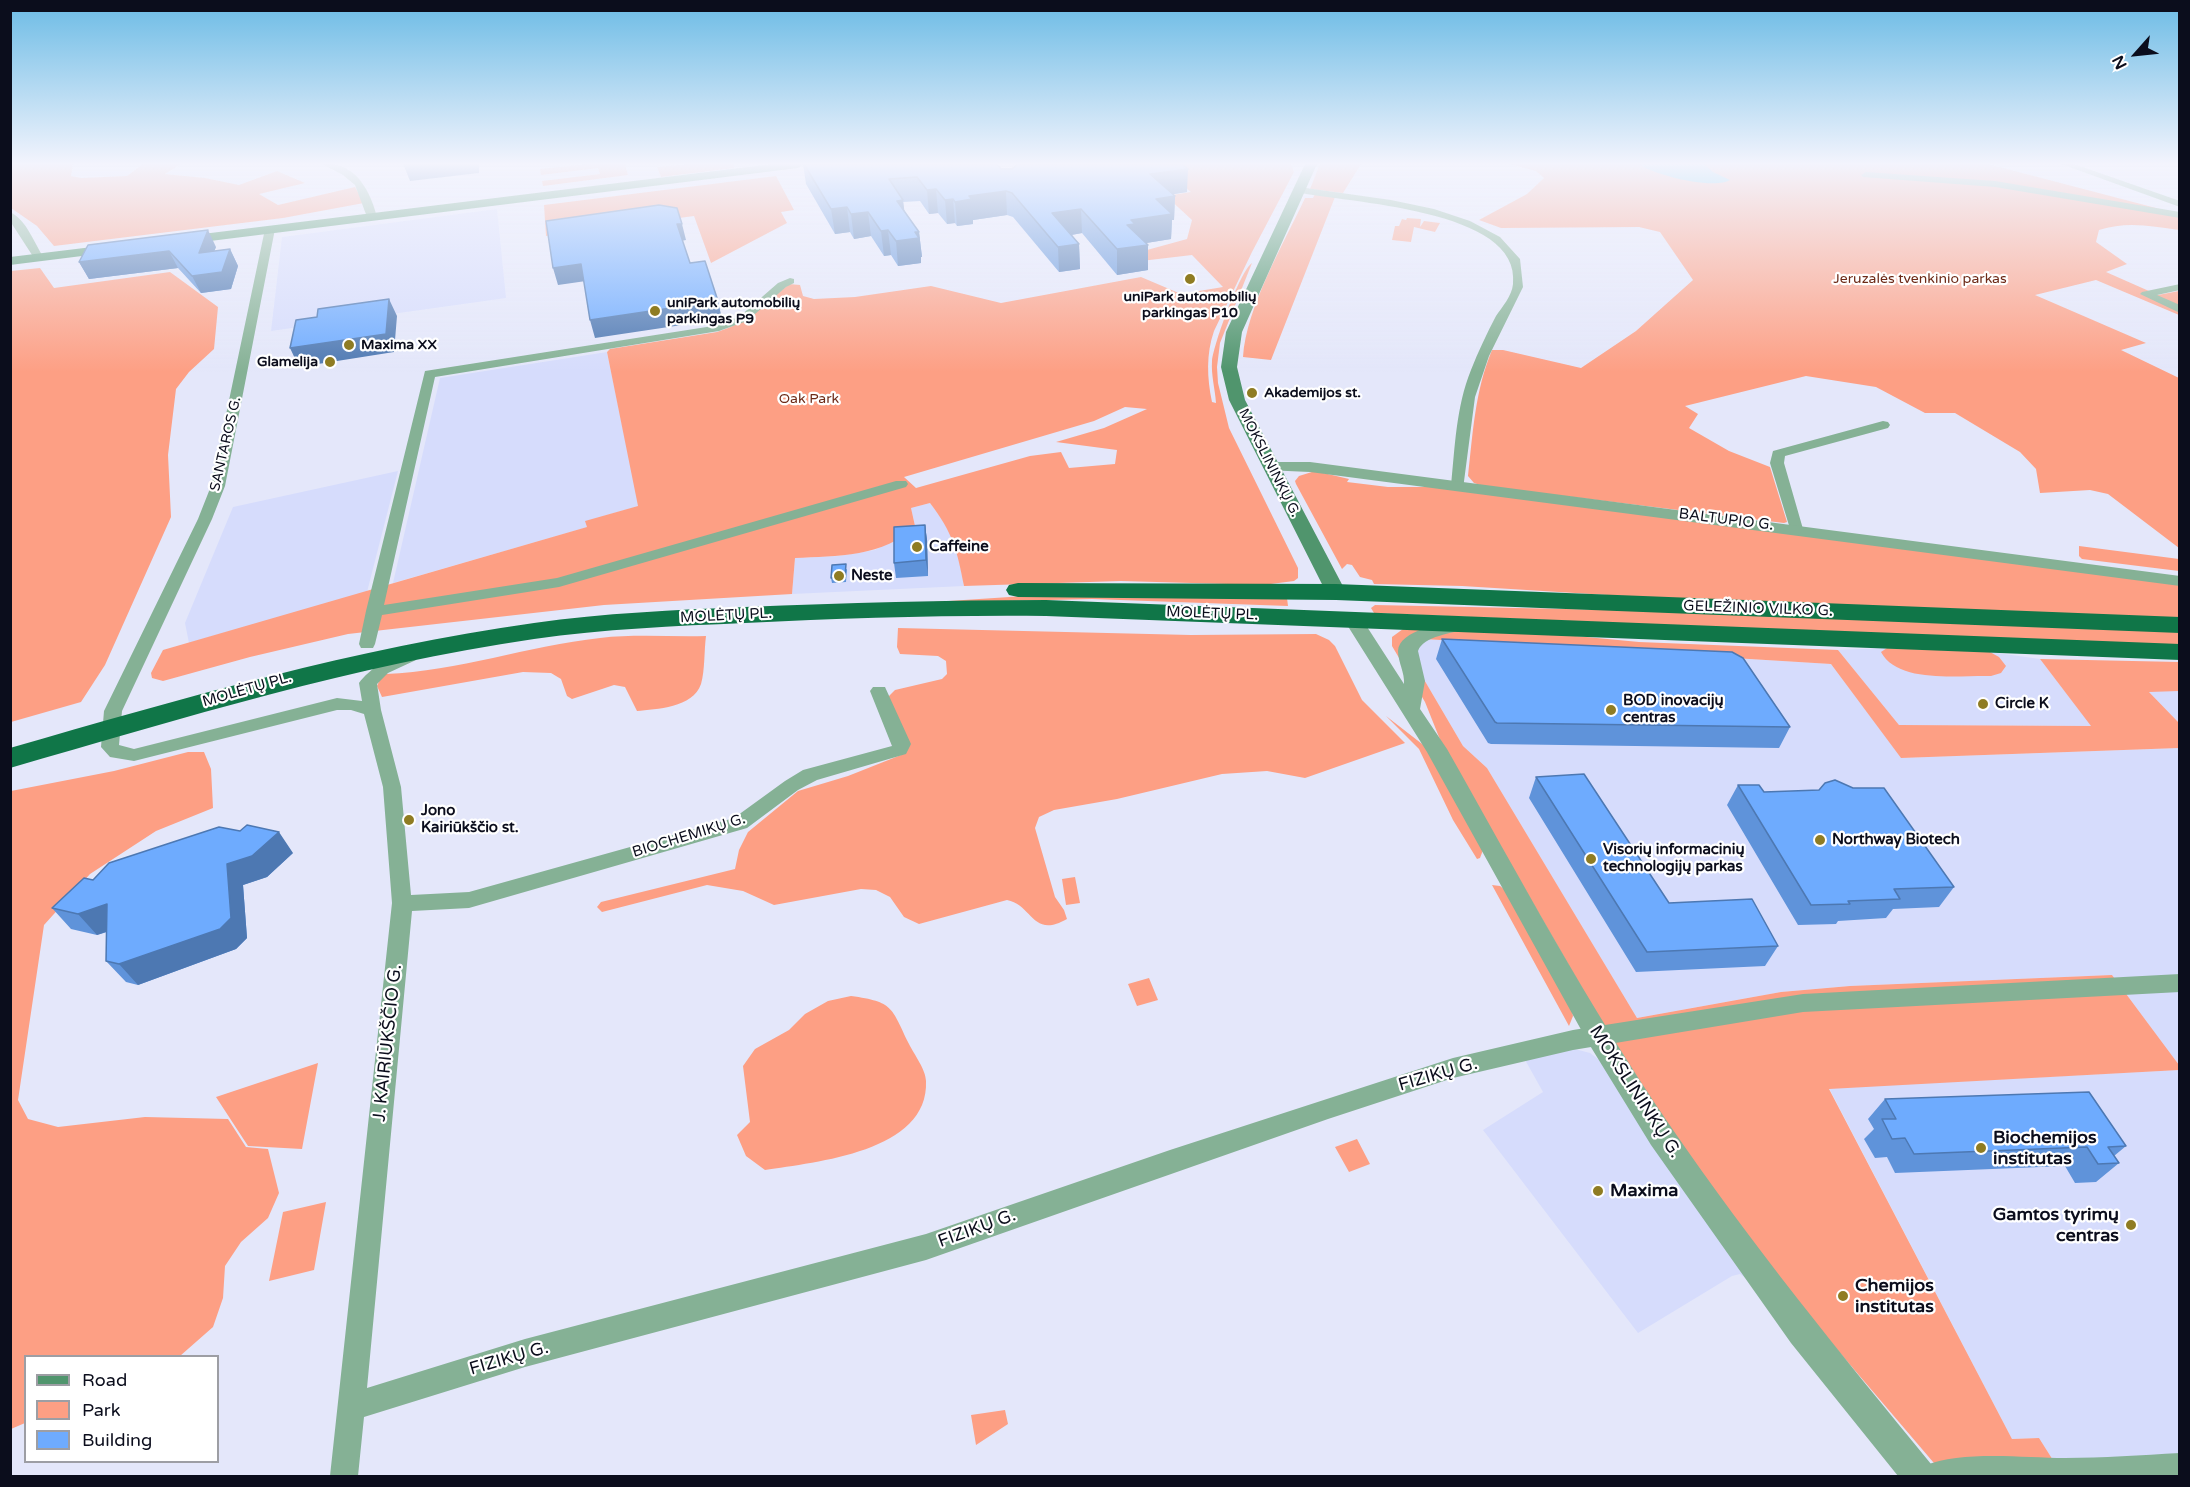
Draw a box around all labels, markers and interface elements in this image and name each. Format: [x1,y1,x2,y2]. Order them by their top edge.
north arrow [2106,24,2166,84]
text: N [2108,52,2132,72]
park label: Jeruzalės tvenkinio parkas [1833,271,2007,287]
marker: uniPark automobilių parkingas P10 [1183,272,1197,286]
place label: uniPark automobilių parkingas P10 [1123,289,1257,322]
place label: uniPark automobilių parkingas P9 [667,295,800,328]
marker: uniPark automobilių parkingas P9 [648,304,662,318]
place label: Maxima XX [361,337,437,353]
marker: Maxima XX [342,338,356,352]
place label: Glamelija [257,354,318,370]
marker: Glamelija [323,355,337,369]
place label: Akademijos st. [1264,385,1361,401]
marker: Akademijos st. [1245,386,1259,400]
park label: Oak Park [779,391,839,407]
street label: SANTAROS G. [207,395,245,493]
street label: MOKSLININKŲ G. [1234,406,1304,520]
street label: BALTUPIO G. [1678,505,1774,535]
place label: Caffeine [929,538,989,556]
marker: Caffeine [910,540,924,554]
place label: Neste [851,567,893,585]
marker: Neste [832,569,846,583]
street label: GELEŽINIO VILKO G. [1683,597,1833,621]
street label: MOLĖTŲ PL. [1166,603,1258,625]
street label: MOLĖTŲ PL. [680,605,772,627]
street label: MOLĖTŲ PL. [200,669,294,711]
place label: BOD inovacijų centras [1623,692,1724,727]
place label: Circle K [1995,695,2049,713]
marker: Circle K [1976,697,1990,711]
marker: BOD inovacijų centras [1604,703,1618,717]
place label: Jono Kairiūkščio st. [421,802,519,837]
street label: BIOCHEMIKŲ G. [630,810,748,862]
marker: Jono Kairiūkščio st. [402,813,416,827]
place label: Northway Biotech [1832,831,1960,849]
marker: Northway Biotech [1813,833,1827,847]
place label: Visorių informacinių technologijų parkas [1603,841,1745,876]
marker: Visorių informacinių technologijų parkas [1584,852,1598,866]
street label: J. KAIRIŪKŠČIO G. [369,963,407,1123]
street label: MOKSLININKŲ G. [1584,1022,1686,1162]
street label: FIZIKŲ G. [1396,1053,1480,1097]
place label: Biochemijos institutas [1993,1127,2097,1170]
marker: Biochemijos institutas [1974,1141,1988,1155]
place label: Maxima [1610,1180,1678,1202]
marker: Maxima [1591,1184,1605,1198]
place label: Gamtos tyrimų centras [1993,1204,2119,1246]
street label: FIZIKŲ G. [935,1205,1019,1253]
marker: Gamtos tyrimų centras [2124,1218,2138,1232]
place label: Chemijos institutas [1855,1275,1934,1318]
marker: Chemijos institutas [1836,1289,1850,1303]
street label: FIZIKŲ G. [467,1337,551,1381]
legend [24,1355,219,1463]
text: Road [82,1369,127,1391]
text: Park [82,1399,120,1421]
text: Building [82,1429,152,1451]

